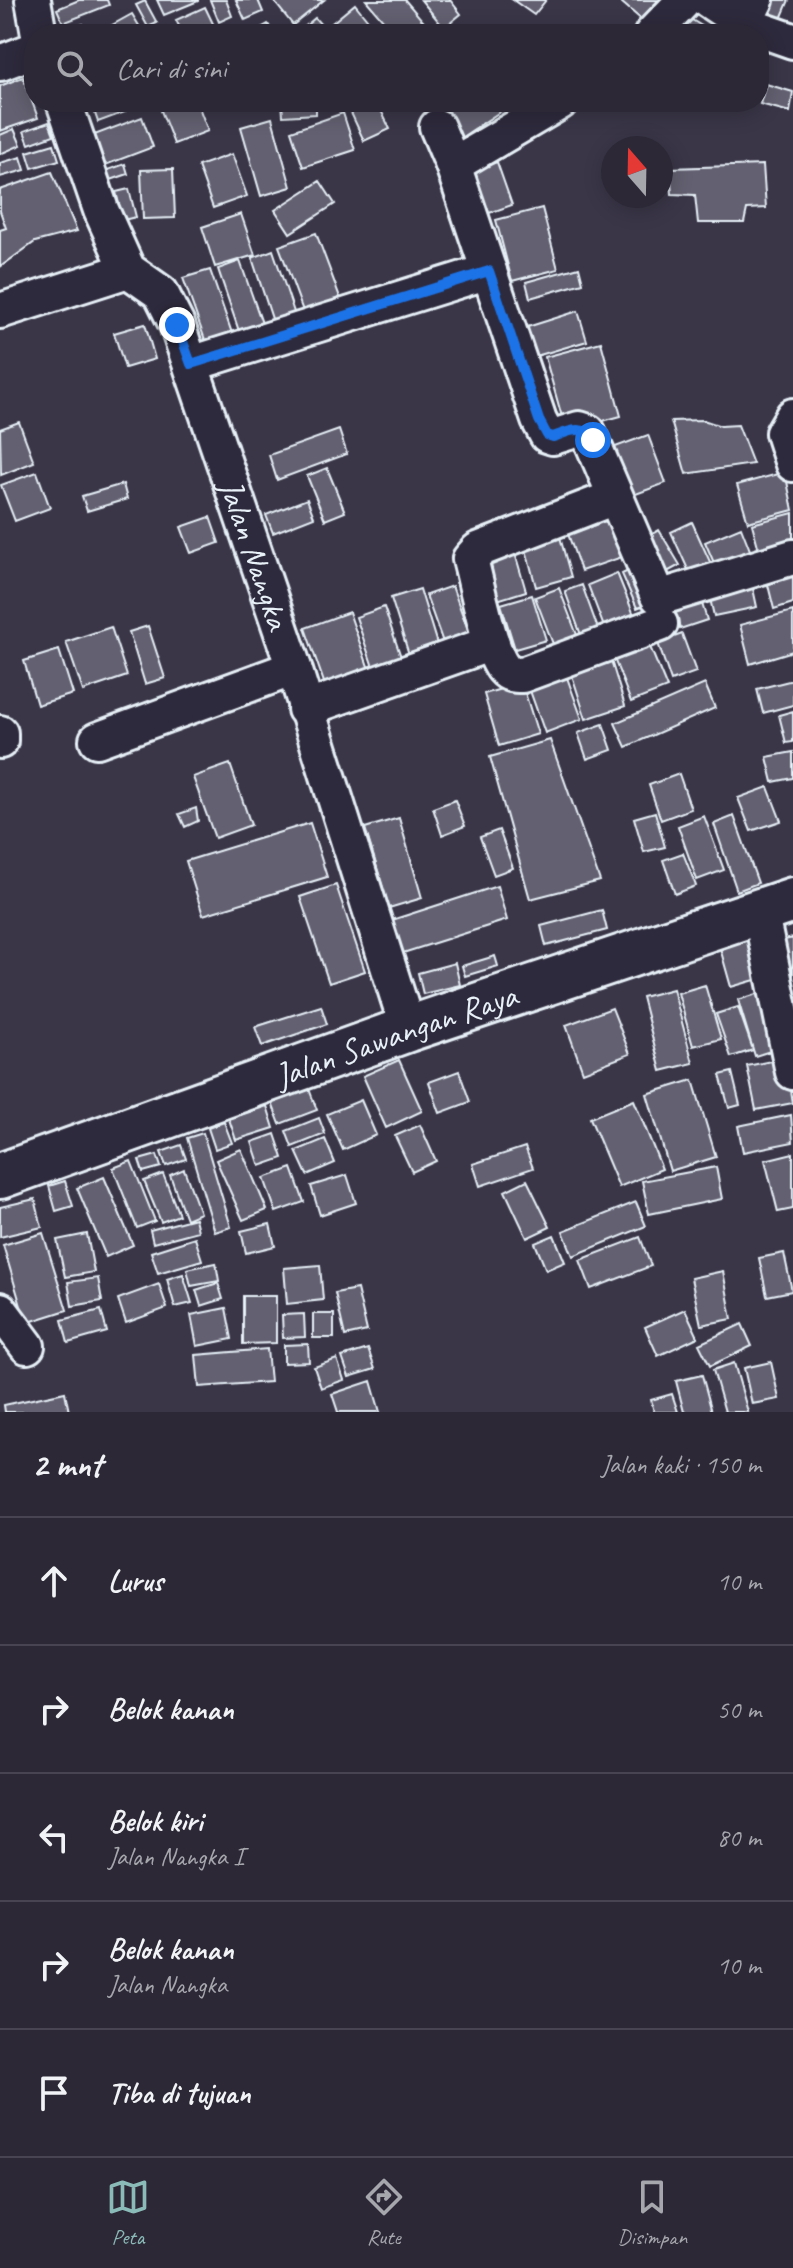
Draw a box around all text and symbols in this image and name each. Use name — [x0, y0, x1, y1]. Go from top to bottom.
search box — [24, 24, 769, 112]
icon: search — [52, 46, 96, 90]
text: Cari di sini — [116, 49, 227, 87]
north arrow — [601, 136, 673, 208]
route end — [159, 307, 195, 343]
route start — [575, 422, 611, 458]
street label: Jalan Nangka — [209, 472, 301, 637]
street label: Jalan Sawangan Raya — [267, 973, 524, 1098]
text: 2 mnt — [32, 1443, 102, 1486]
text: Jalan kaki · 150 m — [601, 1448, 761, 1481]
icon: ahead — [32, 1559, 76, 1603]
text: Lurus — [108, 1562, 163, 1600]
text: 10 m — [717, 1565, 761, 1598]
icon: right — [32, 1687, 76, 1731]
text: Belok kanan — [108, 1690, 233, 1728]
text: 50 m — [717, 1693, 761, 1726]
text: Belok kiri — [108, 1802, 203, 1840]
icon: left — [32, 1815, 76, 1859]
text: 80 m — [717, 1821, 761, 1854]
text: Jalan Nangka I — [108, 1840, 244, 1873]
text: Belok kanan — [108, 1930, 233, 1968]
icon: right — [32, 1943, 76, 1987]
text: 10 m — [717, 1949, 761, 1982]
text: Jalan Nangka — [108, 1968, 227, 2001]
icon: arrive — [32, 2071, 76, 2115]
text: Tiba di tujuan — [108, 2074, 251, 2112]
tab: Peta — [106, 2175, 150, 2251]
tab: Rute — [362, 2175, 406, 2251]
tab: Disimpan — [618, 2175, 687, 2251]

